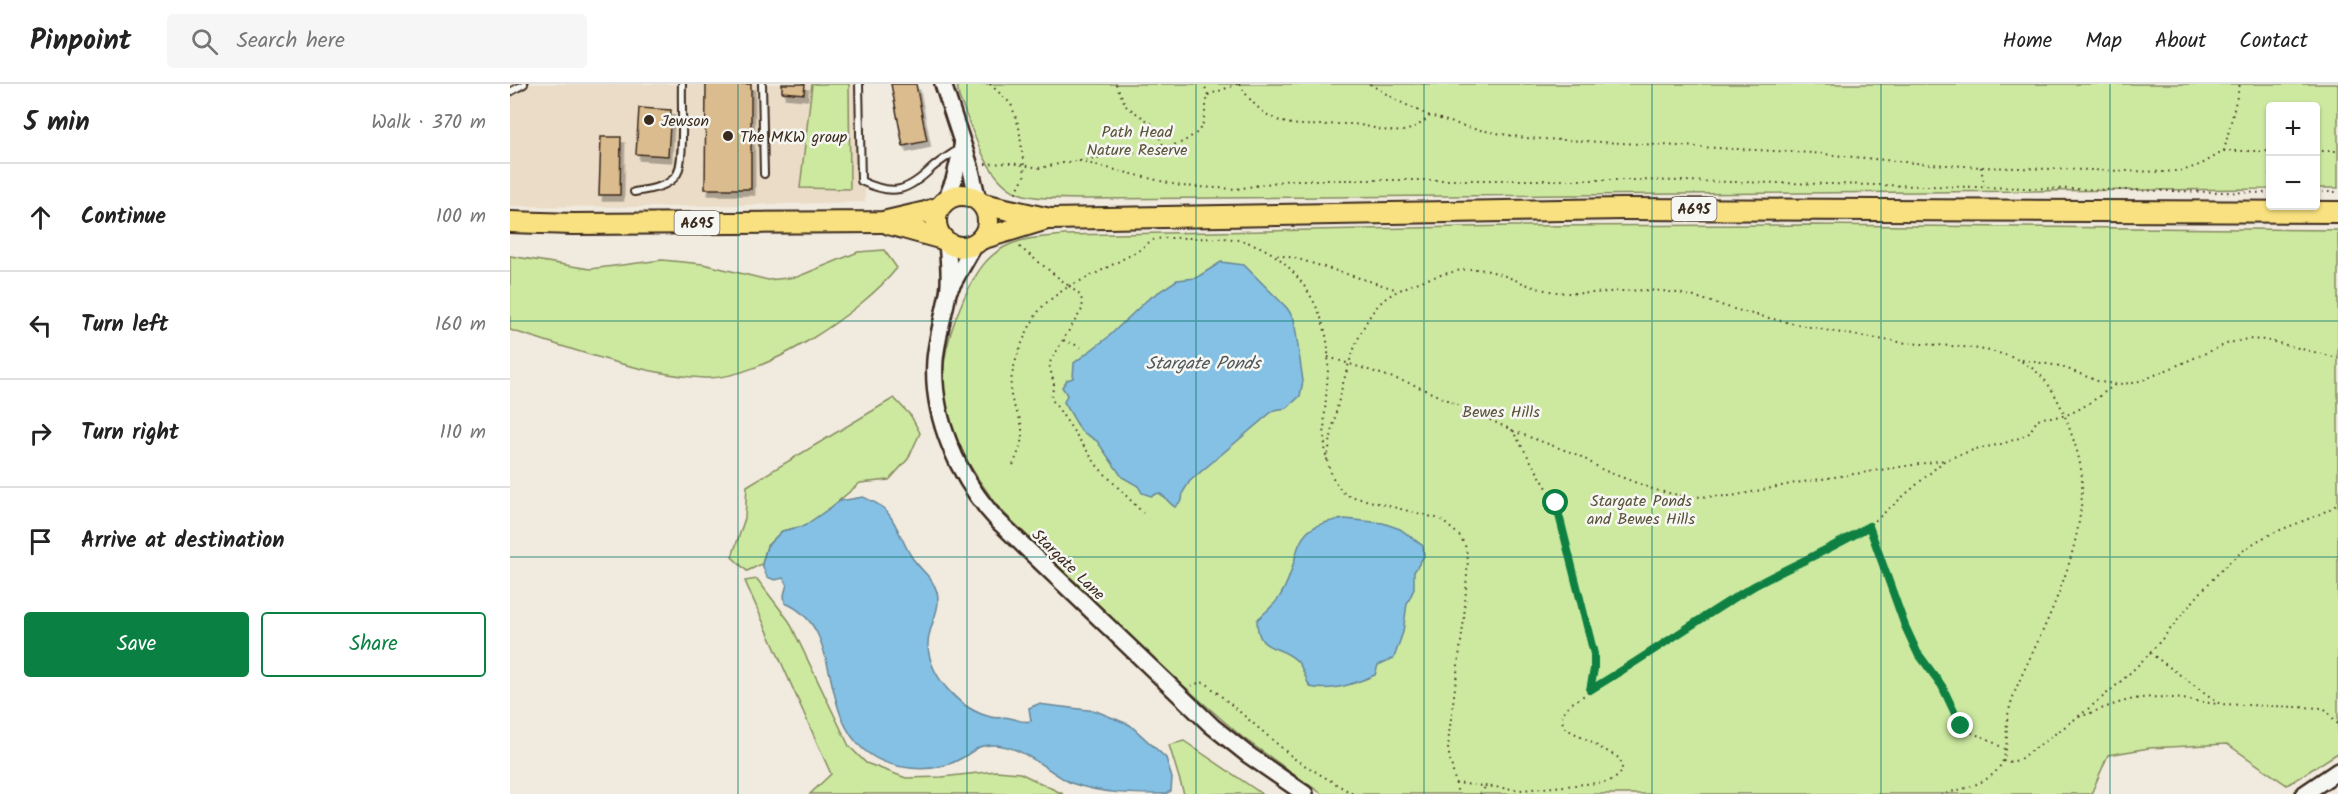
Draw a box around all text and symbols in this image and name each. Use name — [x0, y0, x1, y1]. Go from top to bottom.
search box — [167, 14, 587, 68]
text: Pinpoint — [30, 19, 131, 64]
text: Search here — [236, 24, 345, 59]
icon: search — [188, 25, 221, 58]
text: Home — [2003, 25, 2052, 58]
text: Map — [2085, 25, 2122, 58]
text: About — [2155, 25, 2206, 58]
text: Contact — [2239, 25, 2308, 58]
text: 5 min — [24, 102, 90, 144]
map controls — [2266, 102, 2320, 210]
button: + — [2266, 102, 2320, 156]
text: Walk · 370 m — [371, 107, 486, 139]
place label: Jewson — [661, 109, 709, 134]
marker: Jewson — [642, 113, 656, 127]
park label: Path Head Nature Reserve — [1087, 120, 1187, 163]
place label: The MKW group — [740, 125, 848, 150]
marker: The MKW group — [721, 129, 735, 143]
button: − — [2266, 156, 2320, 210]
road number: A695 — [1672, 197, 1716, 221]
text: Continue — [81, 200, 166, 235]
icon: ahead — [24, 201, 57, 234]
text: 100 m — [436, 201, 486, 233]
road number: A695 — [674, 211, 720, 235]
text: Turn left — [81, 308, 168, 343]
icon: left — [24, 309, 57, 342]
text: 160 m — [435, 309, 486, 341]
water label: Stargate Ponds — [1146, 350, 1263, 379]
park label: Bewes Hills — [1462, 400, 1540, 425]
text: Turn right — [81, 416, 179, 451]
icon: right — [24, 417, 57, 450]
text: 110 m — [440, 417, 486, 449]
route start — [1542, 489, 1568, 515]
park label: Stargate Ponds and Bewes Hills — [1587, 489, 1695, 532]
street label: Stargate Lane — [1025, 523, 1111, 607]
text: Arrive at destination — [81, 524, 284, 559]
icon: arrive — [24, 525, 57, 558]
button: Save — [24, 612, 249, 677]
button: Share — [261, 612, 486, 677]
route end — [1947, 712, 1973, 738]

